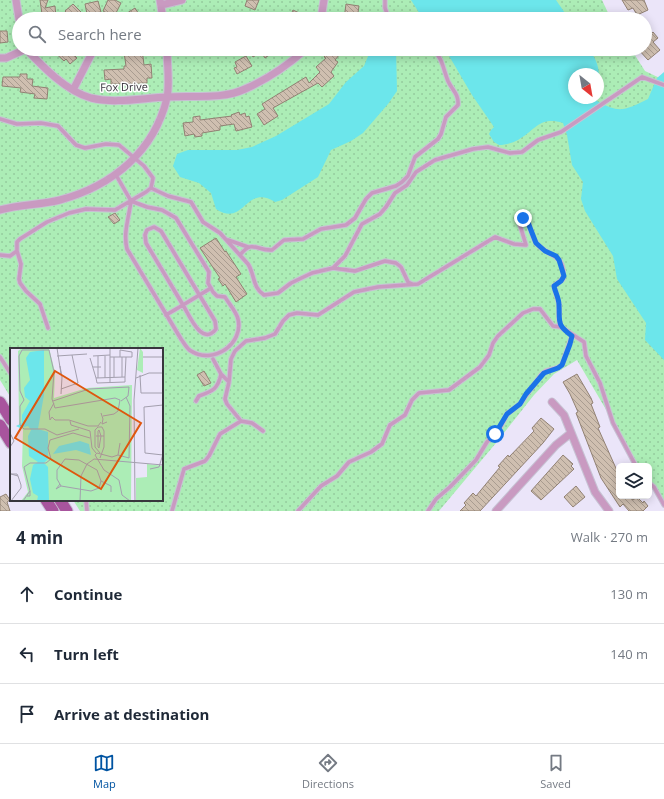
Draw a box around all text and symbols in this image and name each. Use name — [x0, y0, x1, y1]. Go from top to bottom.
search box — [12, 12, 652, 56]
icon: search — [26, 23, 48, 45]
text: Search here — [58, 24, 142, 44]
north arrow — [568, 68, 604, 104]
street label: Fox Drive — [100, 79, 148, 94]
route end — [514, 209, 532, 227]
inset map — [10, 348, 163, 501]
route start — [486, 425, 504, 443]
map controls — [616, 463, 652, 499]
button: layers — [616, 463, 652, 499]
text: 4 min — [16, 526, 63, 549]
text: Walk · 270 m — [571, 528, 648, 546]
icon: ahead — [16, 583, 38, 605]
text: Continue — [54, 584, 122, 604]
text: 130 m — [610, 585, 648, 603]
icon: left — [16, 643, 38, 665]
text: Turn left — [54, 644, 119, 664]
text: 140 m — [610, 645, 648, 663]
icon: arrive — [16, 703, 38, 725]
text: Arrive at destination — [54, 704, 209, 724]
tab: Map — [93, 752, 116, 791]
tab: Directions — [302, 752, 354, 791]
tab: Saved — [540, 752, 571, 791]

